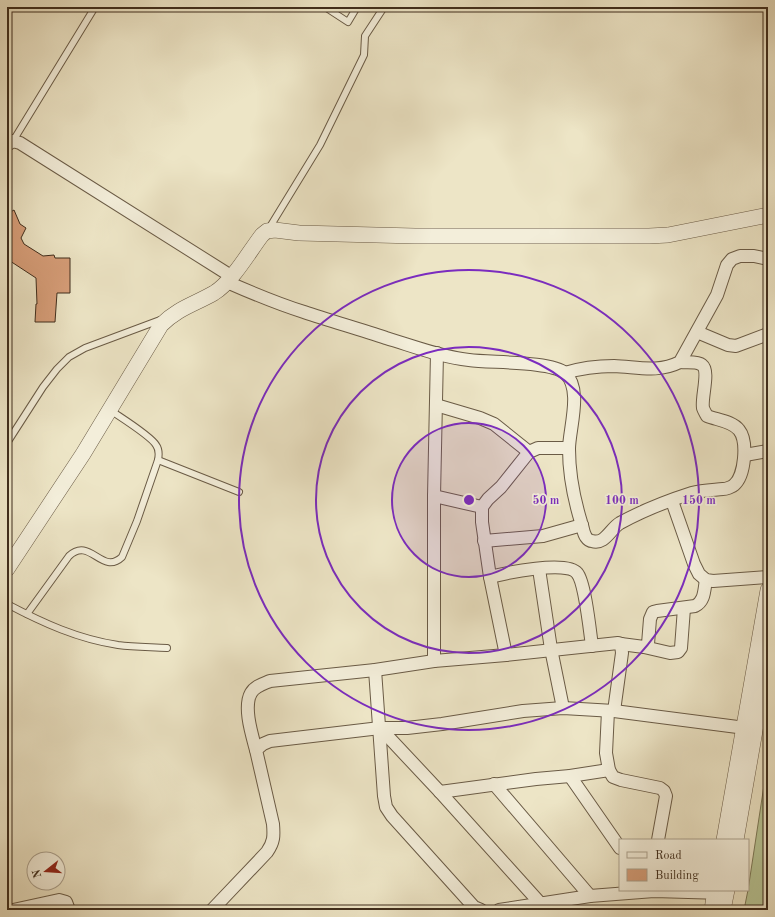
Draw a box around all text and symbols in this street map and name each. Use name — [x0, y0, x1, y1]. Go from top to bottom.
centre of rings — [462, 493, 476, 507]
text: 50 m — [533, 494, 560, 507]
text: 150 m — [682, 494, 716, 507]
text: 100 m — [605, 495, 639, 507]
legend — [619, 839, 749, 891]
text: Road — [655, 850, 682, 862]
north arrow — [26, 851, 66, 891]
text: N — [31, 867, 44, 879]
text: Building — [655, 870, 699, 882]

